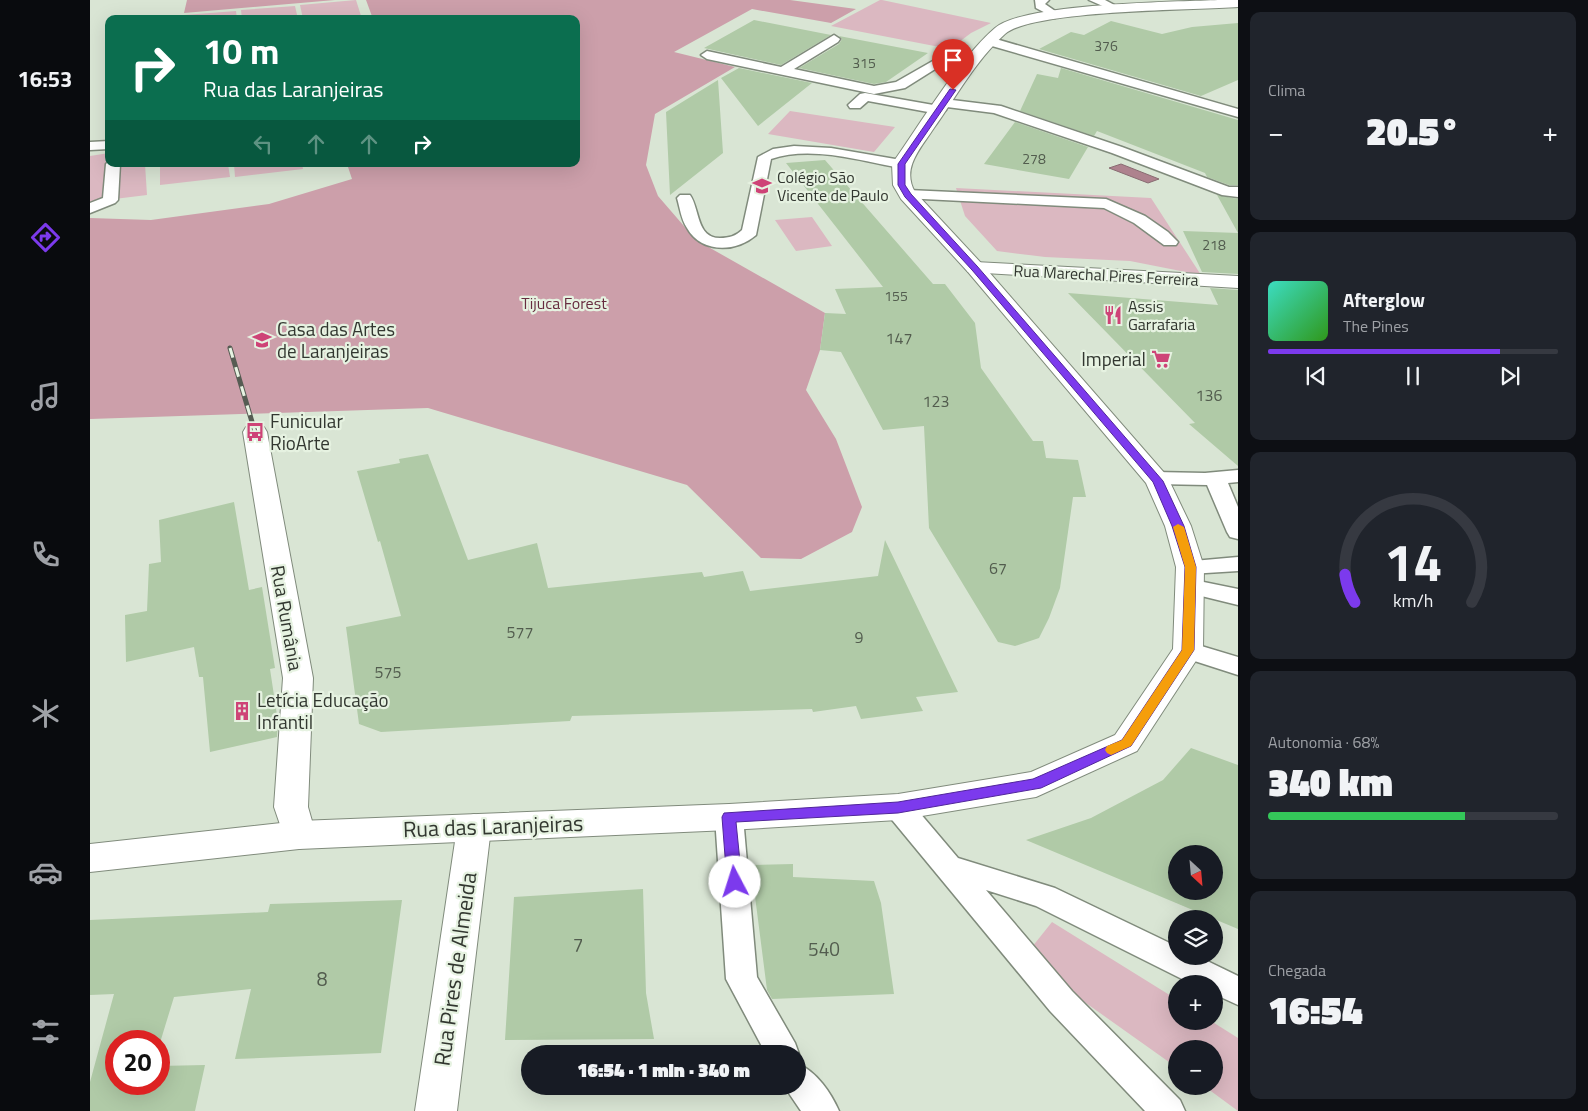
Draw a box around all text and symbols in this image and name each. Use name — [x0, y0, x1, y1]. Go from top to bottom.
text: 10 m — [203, 24, 279, 78]
icon: right — [120, 35, 185, 100]
house number: 376 — [1094, 35, 1118, 56]
pin — [932, 39, 974, 90]
icon: arrive — [939, 46, 967, 74]
house number: 315 — [852, 52, 876, 73]
text: 16:53 — [18, 62, 72, 96]
text: Rua das Laranjeiras — [203, 72, 383, 106]
text: Clima — [1268, 78, 1305, 102]
text: 20.5° — [1366, 102, 1460, 160]
text: − — [1268, 110, 1284, 153]
text: + — [1542, 110, 1558, 153]
icon: left — [249, 130, 277, 158]
icon: ahead — [302, 130, 330, 158]
icon: ahead — [355, 130, 383, 158]
icon: right — [408, 130, 436, 158]
house number: 278 — [1022, 148, 1046, 169]
place label: Colégio São Vicente de Paulo — [777, 165, 889, 207]
school or university icon: Colégio São Vicente de Paulo — [751, 175, 773, 197]
icon: directions — [28, 220, 63, 255]
house number: 218 — [1202, 234, 1226, 255]
street label: Rua Marechal Pires Ferreira — [1013, 258, 1199, 292]
house number: 155 — [884, 285, 908, 306]
text: Afterglow — [1343, 285, 1425, 314]
park label: Tijuca Forest — [521, 291, 607, 315]
place label: Assis Garrafaria — [1128, 294, 1195, 336]
restaurant icon: Assis Garrafaria — [1102, 304, 1124, 326]
place label: Casa das Artes de Laranjeiras — [277, 314, 395, 365]
text: The Pines — [1343, 314, 1409, 338]
house number: 147 — [886, 326, 912, 350]
school or university icon: Casa das Artes de Laranjeiras — [251, 329, 273, 351]
place label: Imperial — [1081, 344, 1146, 373]
supermarket icon: Imperial — [1150, 348, 1172, 370]
icon: previous — [1302, 362, 1330, 390]
icon: pause — [1399, 362, 1427, 390]
icon: next — [1496, 362, 1524, 390]
icon: music — [28, 379, 63, 414]
house number: 136 — [1196, 383, 1222, 407]
house number: 123 — [923, 389, 949, 413]
place label: Funicular RioArte — [270, 406, 343, 457]
bus stop icon: Funicular RioArte — [244, 421, 266, 443]
text: 14 — [1384, 522, 1442, 601]
icon: phone — [28, 537, 63, 572]
house number: 67 — [989, 556, 1007, 580]
street label: Rua Rumânia — [264, 563, 311, 673]
text: km/h — [1393, 587, 1433, 614]
house number: 577 — [507, 620, 533, 644]
house number: 9 — [855, 625, 864, 649]
house number: 575 — [375, 660, 401, 684]
place label: Letícia Educação Infantil — [257, 685, 389, 736]
icon: climate — [28, 696, 63, 731]
building icon: Letícia Educação Infantil — [231, 700, 253, 722]
text: Autonomia · 68% — [1268, 730, 1379, 754]
text: 340 km — [1268, 753, 1393, 811]
street label: Rua das Laranjeiras — [402, 806, 584, 846]
north arrow — [1168, 845, 1222, 900]
map controls — [1168, 845, 1223, 1095]
icon: car — [28, 855, 63, 890]
position arrow — [708, 855, 760, 907]
street label: Rua Pires de Almeida — [425, 870, 485, 1068]
button: layers — [1168, 910, 1223, 965]
house number: 7 — [573, 930, 583, 959]
house number: 540 — [808, 934, 840, 963]
text: Chegada — [1268, 958, 1326, 982]
house number: 8 — [317, 964, 328, 993]
button: + — [1168, 975, 1223, 1030]
text: 16:54 — [1268, 981, 1363, 1039]
icon: filters — [28, 1014, 63, 1049]
speed limit sign: 20 — [105, 1030, 170, 1095]
button: − — [1168, 1040, 1223, 1095]
text: 16:54 · 1 min · 340 m — [577, 1055, 750, 1084]

